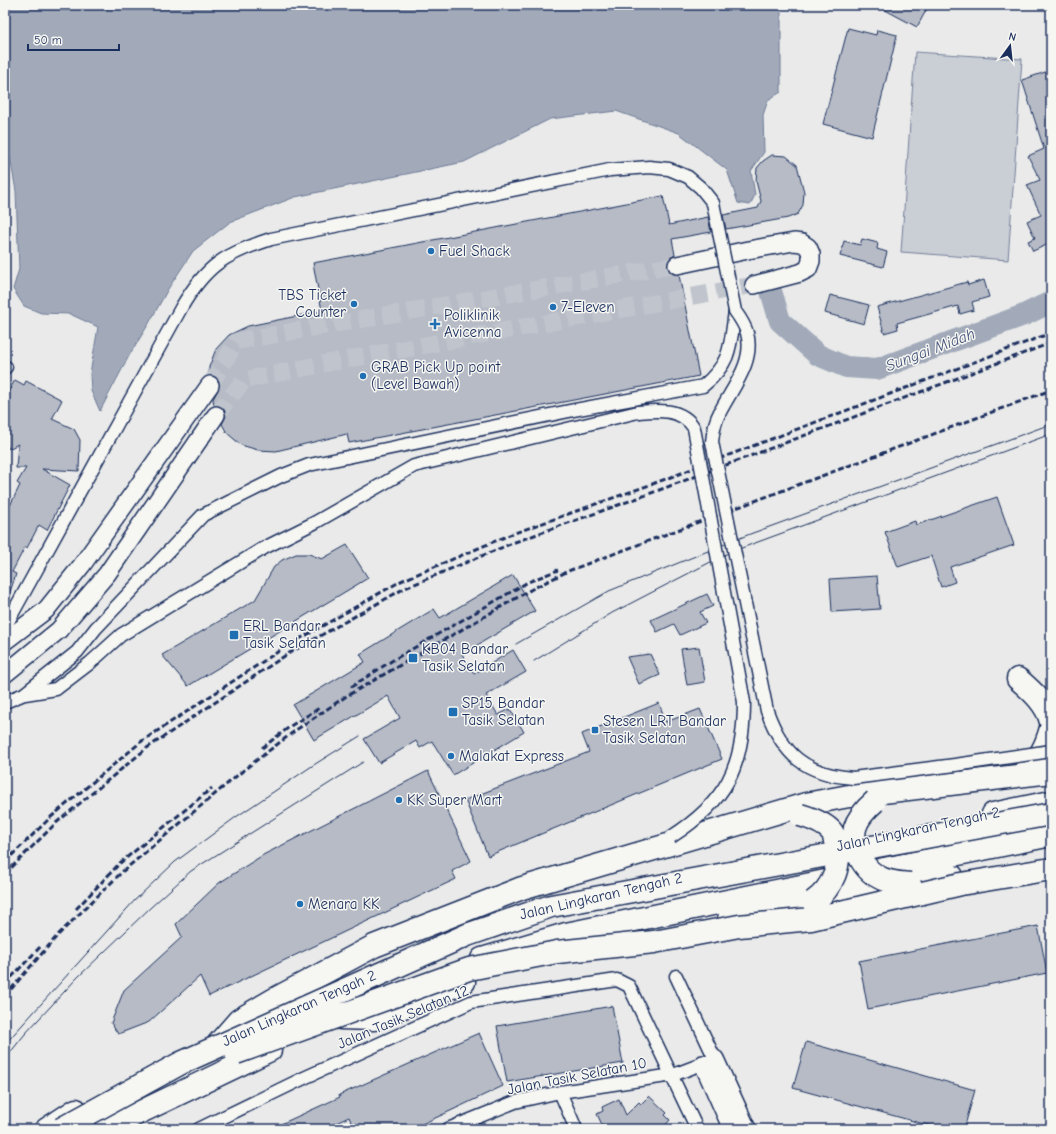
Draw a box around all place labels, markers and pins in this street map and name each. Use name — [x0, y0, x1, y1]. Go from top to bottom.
place label: Fuel Shack — [439, 242, 510, 260]
marker: Fuel Shack — [426, 246, 436, 256]
place label: TBS Ticket Counter — [278, 286, 347, 321]
place label: 7-Eleven — [561, 298, 615, 316]
marker: TBS Ticket Counter — [349, 299, 359, 309]
marker: 7-Eleven — [548, 302, 558, 312]
place label: Poliklinik Avicenna — [444, 306, 501, 341]
marker: Poliklinik Avicenna — [429, 318, 441, 330]
place label: GRAB Pick Up point (Level Bawah) — [371, 358, 501, 393]
marker: GRAB Pick Up point (Level Bawah) — [358, 371, 368, 381]
place label: ERL Bandar Tasik Selatan — [243, 617, 326, 652]
marker: ERL Bandar Tasik Selatan — [228, 629, 240, 641]
place label: KB04 Bandar Tasik Selatan — [422, 640, 508, 675]
marker: KB04 Bandar Tasik Selatan — [407, 652, 419, 664]
place label: SP15 Bandar Tasik Selatan — [462, 694, 545, 729]
marker: SP15 Bandar Tasik Selatan — [447, 706, 459, 718]
place label: Stesen LRT Bandar Tasik Selatan — [603, 712, 726, 747]
marker: Stesen LRT Bandar Tasik Selatan — [590, 725, 600, 735]
place label: Malakat Express — [459, 747, 564, 765]
marker: Malakat Express — [446, 751, 456, 761]
place label: KK Super Mart — [407, 791, 502, 809]
marker: KK Super Mart — [394, 795, 404, 805]
place label: Menara KK — [308, 895, 380, 913]
marker: Menara KK — [295, 899, 305, 909]

